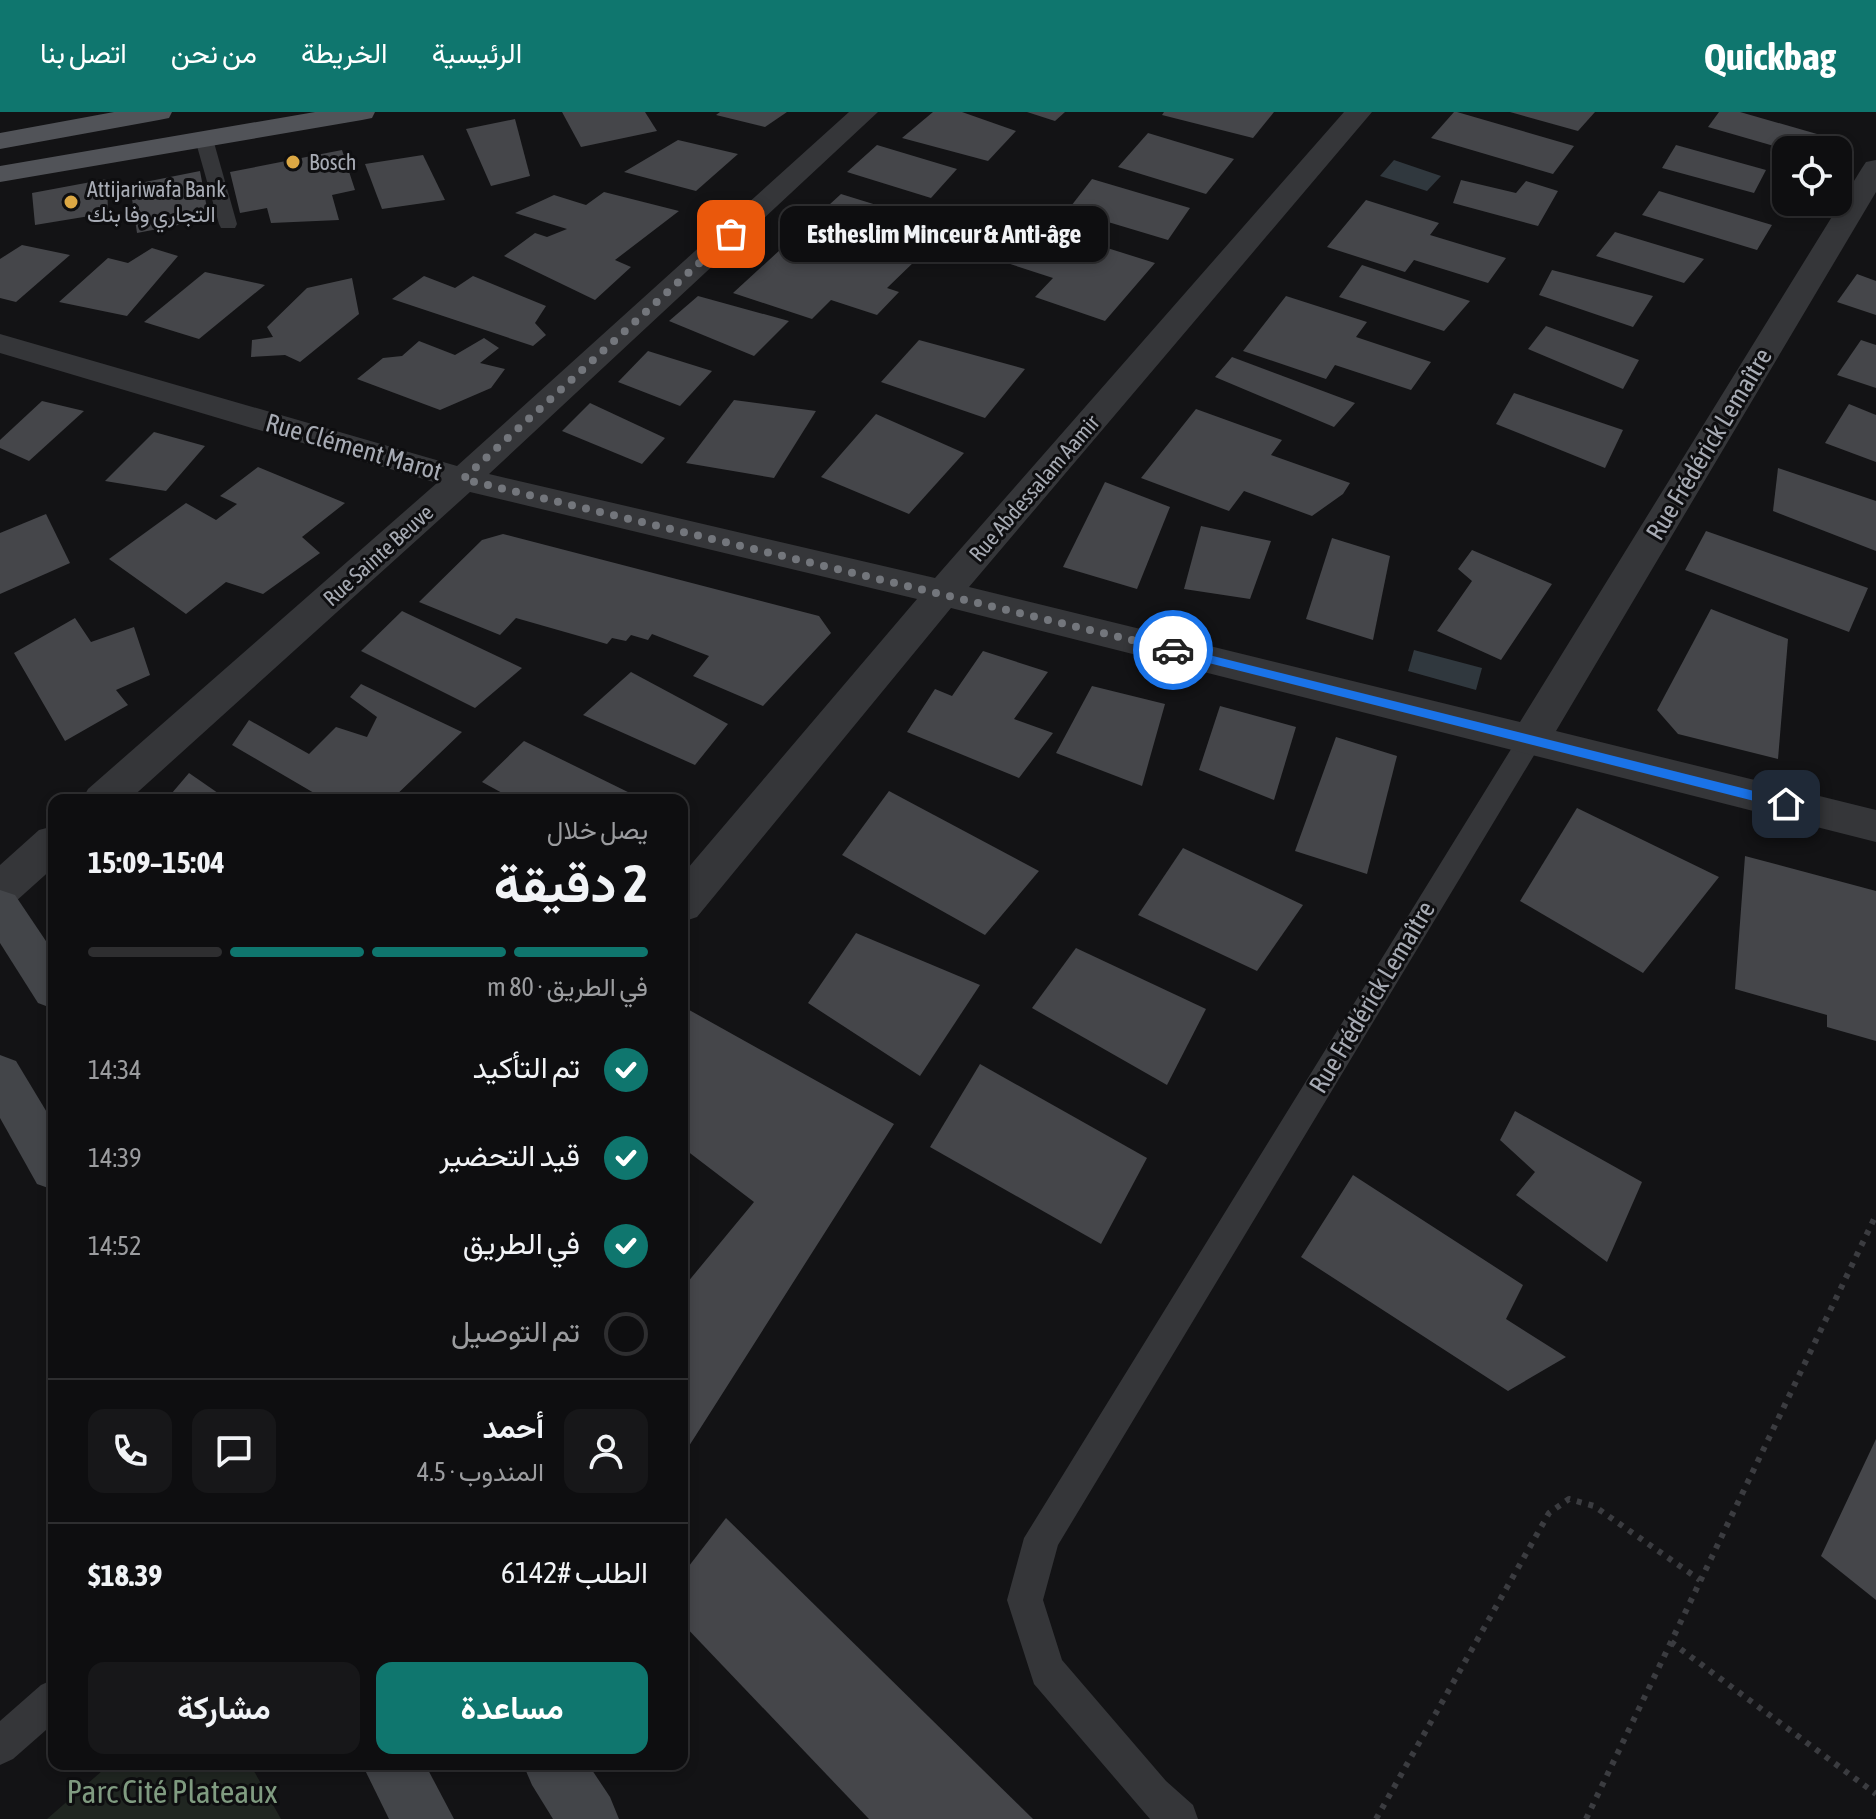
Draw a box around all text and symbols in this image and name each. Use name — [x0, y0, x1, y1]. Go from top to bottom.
text: Quickbag — [1704, 35, 1836, 78]
text: اتصل بنا — [40, 37, 127, 69]
text: من نحن — [171, 37, 257, 69]
text: الخريطة — [301, 37, 388, 69]
text: الرئيسية — [432, 37, 522, 69]
map controls — [1772, 136, 1852, 216]
button: locate — [1772, 136, 1852, 216]
place label: Bosch — [309, 149, 356, 175]
marker: Bosch — [284, 153, 302, 171]
place label: Attijariwafa Bank التجاري وفا بنك — [87, 176, 226, 233]
marker: Attijariwafa Bank التجاري وفا بنك — [62, 193, 80, 211]
pin — [697, 200, 765, 268]
callout: Estheslim Minceur & Anti-âge — [779, 206, 1107, 262]
icon: bag — [709, 212, 753, 256]
text: Estheslim Minceur & Anti-âge — [807, 219, 1081, 249]
street label: Rue Frédérick Lemaître — [1640, 343, 1778, 545]
street label: Rue Clément Marot — [262, 407, 446, 487]
street label: Rue Abdessalam Aamir — [963, 409, 1105, 566]
street label: Rue Sainte Beuve — [318, 499, 438, 611]
courier — [1133, 610, 1213, 690]
icon: car — [1151, 628, 1195, 672]
pin — [1752, 770, 1820, 838]
icon: home — [1764, 782, 1808, 826]
text: يصل خلال — [547, 815, 648, 845]
text: 15:04–15:09 — [88, 845, 225, 879]
text: 2 دقيقة — [494, 853, 648, 913]
street label: Rue Frédérick Lemaître — [1303, 896, 1441, 1098]
text: في الطريق · 80 m — [487, 972, 648, 1002]
icon: check — [604, 1048, 648, 1092]
text: تم التأكيد — [473, 1050, 580, 1084]
text: 14:34 — [88, 1055, 142, 1085]
icon: check — [604, 1136, 648, 1180]
text: قيد التحضير — [439, 1138, 580, 1172]
text: 14:39 — [88, 1143, 142, 1173]
icon: check — [604, 1224, 648, 1268]
text: في الطريق — [463, 1226, 580, 1260]
text: 14:52 — [88, 1231, 142, 1261]
text: تم التوصيل — [451, 1314, 580, 1348]
button: phone — [88, 1409, 172, 1493]
button: chat — [192, 1409, 276, 1493]
button: person — [564, 1409, 648, 1493]
text: أحمد — [482, 1410, 544, 1444]
text: المندوب · 4.5 — [417, 1457, 544, 1487]
text: الطلب #6142 — [501, 1555, 648, 1589]
text: $18.39 — [88, 1558, 162, 1592]
button: مشاركة — [88, 1662, 360, 1754]
button: مساعدة — [376, 1662, 648, 1754]
park label: Parc Cité Plateaux — [67, 1773, 278, 1810]

